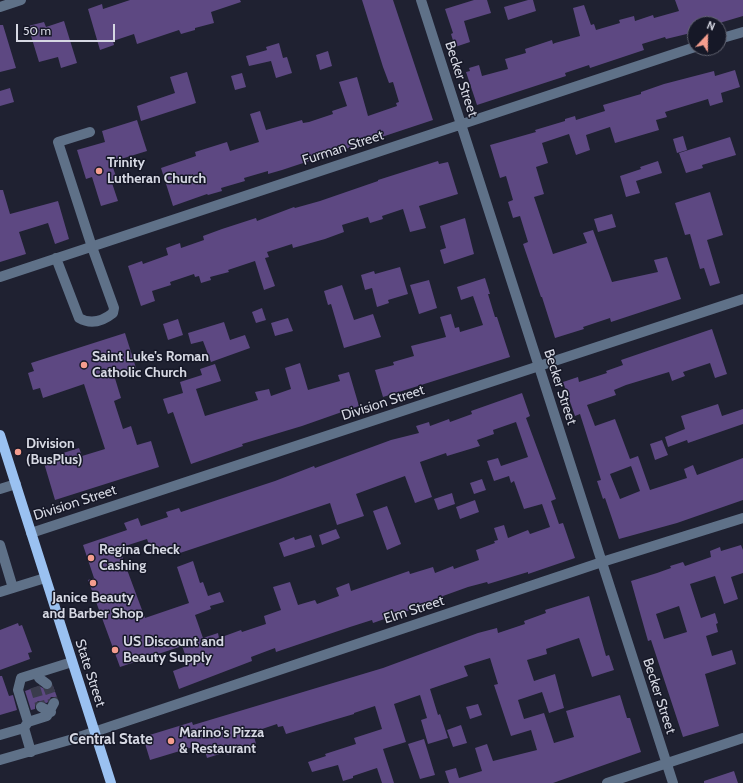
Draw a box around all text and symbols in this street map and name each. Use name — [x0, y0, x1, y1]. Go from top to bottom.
scale bar — [18, 16, 117, 42]
north arrow — [687, 16, 727, 56]
text: N — [705, 18, 717, 34]
text: 50 m — [23, 23, 51, 38]
street label: Becker Street — [441, 39, 481, 119]
street label: Furman Street — [300, 127, 386, 169]
place label: Trinity Lutheran Church — [107, 155, 206, 188]
marker: Trinity Lutheran Church — [94, 166, 104, 176]
street label: Becker Street — [540, 347, 580, 427]
place label: Saint Luke's Roman Catholic Church — [92, 349, 209, 382]
marker: Saint Luke's Roman Catholic Church — [79, 360, 89, 370]
street label: Division Street — [339, 382, 427, 424]
place label: Division (BusPlus) — [26, 436, 82, 468]
marker: Division (BusPlus) — [13, 447, 23, 457]
street label: Division Street — [31, 482, 119, 524]
place label: Regina Check Cashing — [99, 542, 180, 574]
marker: Regina Check Cashing — [86, 553, 96, 563]
marker: Janice Beauty and Barber Shop — [88, 578, 98, 588]
place label: Janice Beauty and Barber Shop — [43, 590, 143, 622]
street label: Elm Street — [382, 592, 446, 628]
place label: US Discount and Beauty Supply — [123, 634, 224, 666]
street label: State Street — [71, 637, 109, 709]
marker: US Discount and Beauty Supply — [110, 645, 120, 655]
street label: Becker Street — [639, 656, 679, 736]
place label: Marino's Pizza & Restaurant — [179, 725, 264, 758]
district label: Central State — [69, 731, 153, 749]
marker: Marino's Pizza & Restaurant — [166, 736, 176, 746]

